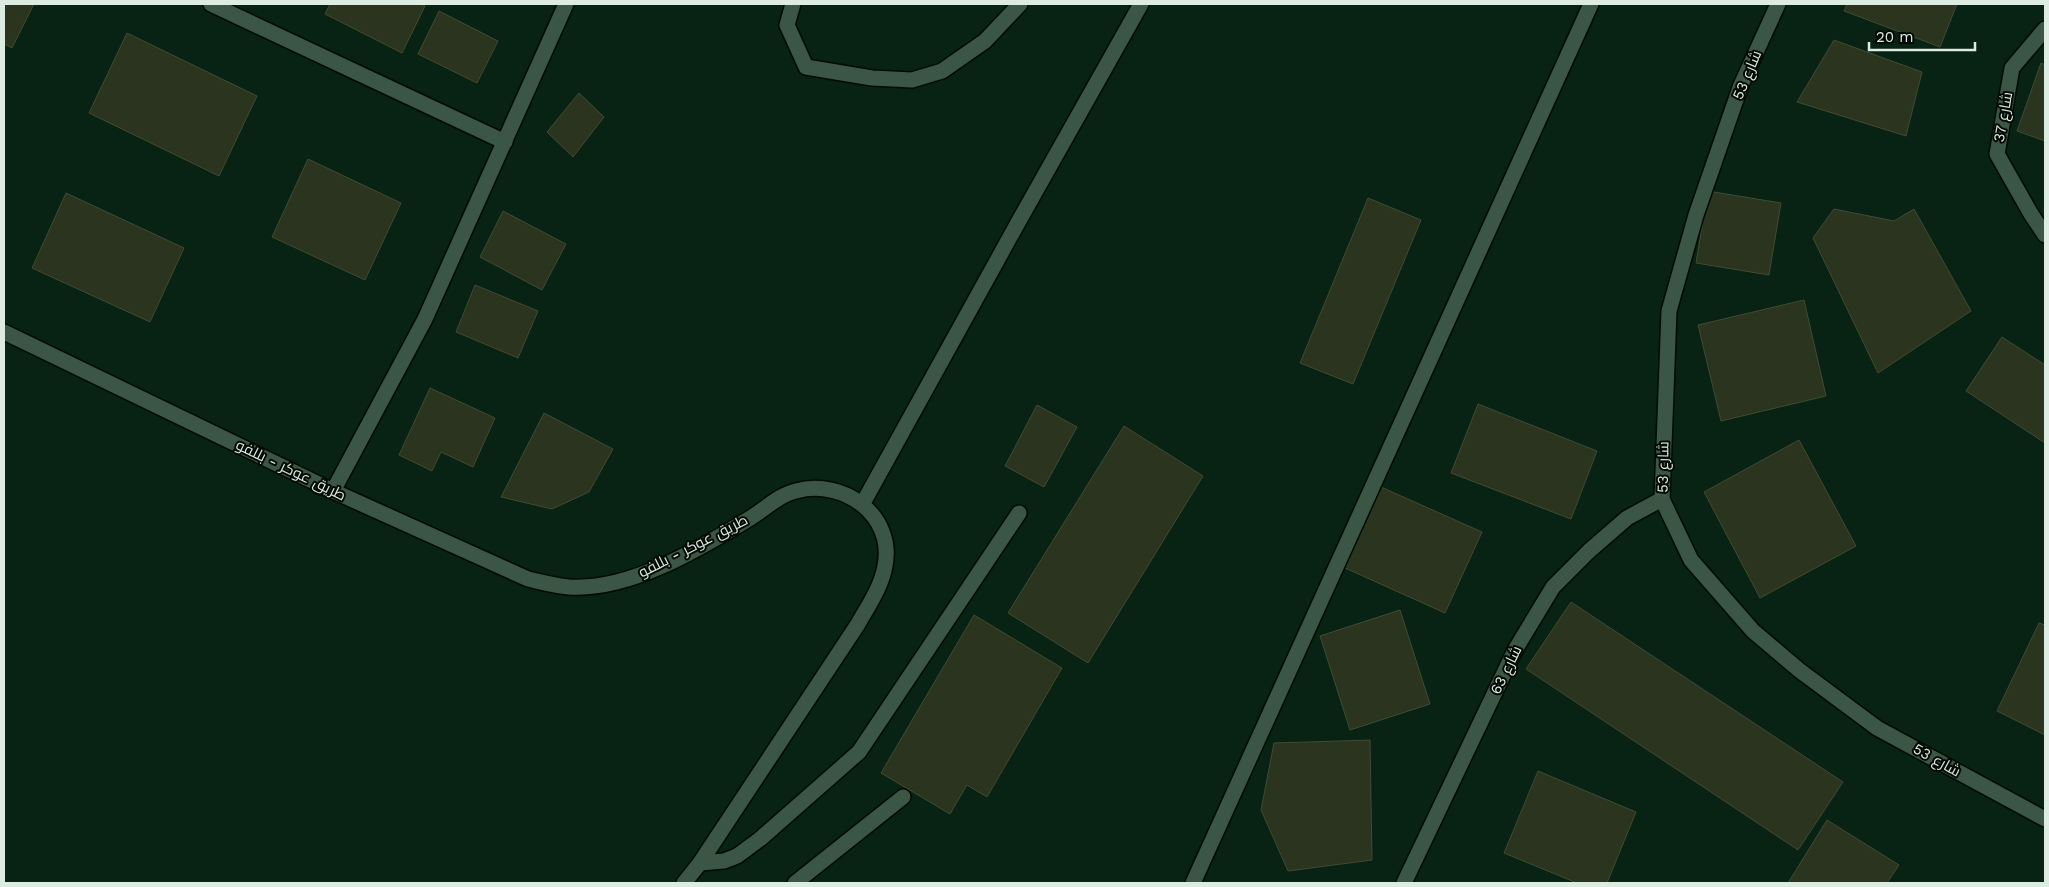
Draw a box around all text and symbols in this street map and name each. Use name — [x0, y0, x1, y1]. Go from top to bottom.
scale bar — [1869, 20, 1975, 52]
text: 20 m — [1876, 28, 1914, 46]
street label: شارع 53 — [1729, 48, 1767, 103]
street label: شارع 37 — [1990, 90, 2018, 144]
street label: طريق عوكر - بللفو — [233, 436, 349, 505]
street label: شارع 53 — [1654, 441, 1674, 493]
street label: طريق عوكر - بللفو — [635, 511, 751, 582]
street label: شارع 63 — [1487, 643, 1527, 698]
street label: شارع 53 — [1909, 740, 1964, 782]

